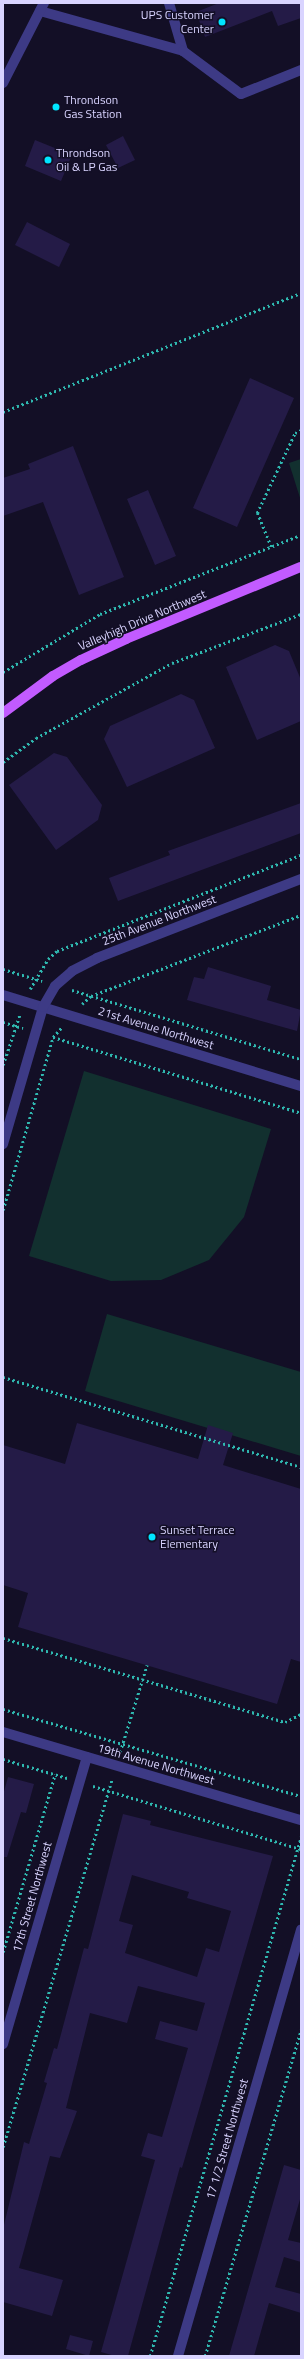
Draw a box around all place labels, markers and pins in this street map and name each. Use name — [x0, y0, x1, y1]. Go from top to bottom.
place label: UPS Customer Center — [141, 8, 214, 36]
marker: UPS Customer Center — [217, 17, 227, 27]
place label: Throndson Gas Station — [64, 93, 122, 121]
marker: Throndson Gas Station — [51, 102, 61, 112]
place label: Throndson Oil & LP Gas — [56, 146, 117, 174]
marker: Throndson Oil & LP Gas — [43, 155, 53, 165]
place label: Sunset Terrace Elementary — [160, 1523, 235, 1551]
marker: Sunset Terrace Elementary — [147, 1532, 157, 1542]

